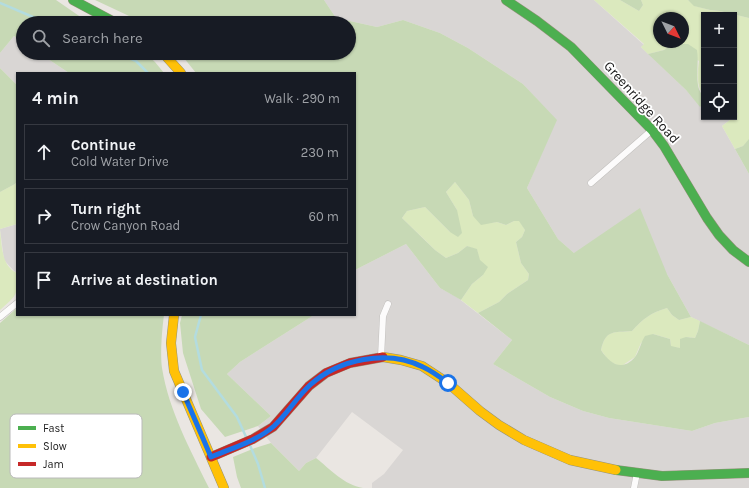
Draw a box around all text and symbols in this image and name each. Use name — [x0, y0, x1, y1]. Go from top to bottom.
north arrow — [653, 12, 689, 48]
map controls — [701, 12, 737, 120]
button: + — [701, 12, 737, 48]
search box — [16, 16, 356, 60]
icon: search — [30, 27, 52, 49]
text: Search here — [62, 29, 143, 47]
button: − — [701, 48, 737, 84]
street label: Greenridge Road — [600, 58, 683, 147]
button: locate — [701, 84, 737, 120]
text: 4 min — [32, 88, 79, 108]
text: Walk · 290 m — [264, 91, 340, 106]
text: Continue — [71, 136, 136, 154]
icon: ahead — [33, 141, 55, 163]
text: 230 m — [301, 145, 339, 160]
text: Cold Water Drive — [71, 154, 169, 169]
text: Turn right — [71, 200, 141, 218]
icon: right — [33, 205, 55, 227]
text: 60 m — [309, 209, 339, 224]
text: Crow Canyon Road — [71, 218, 180, 233]
icon: arrive — [33, 269, 55, 291]
text: Arrive at destination — [71, 271, 218, 289]
route start — [439, 374, 457, 392]
route end — [174, 383, 192, 401]
legend — [10, 414, 142, 478]
text: Fast — [43, 422, 64, 435]
text: Slow — [43, 440, 67, 453]
text: Jam — [43, 458, 64, 471]

